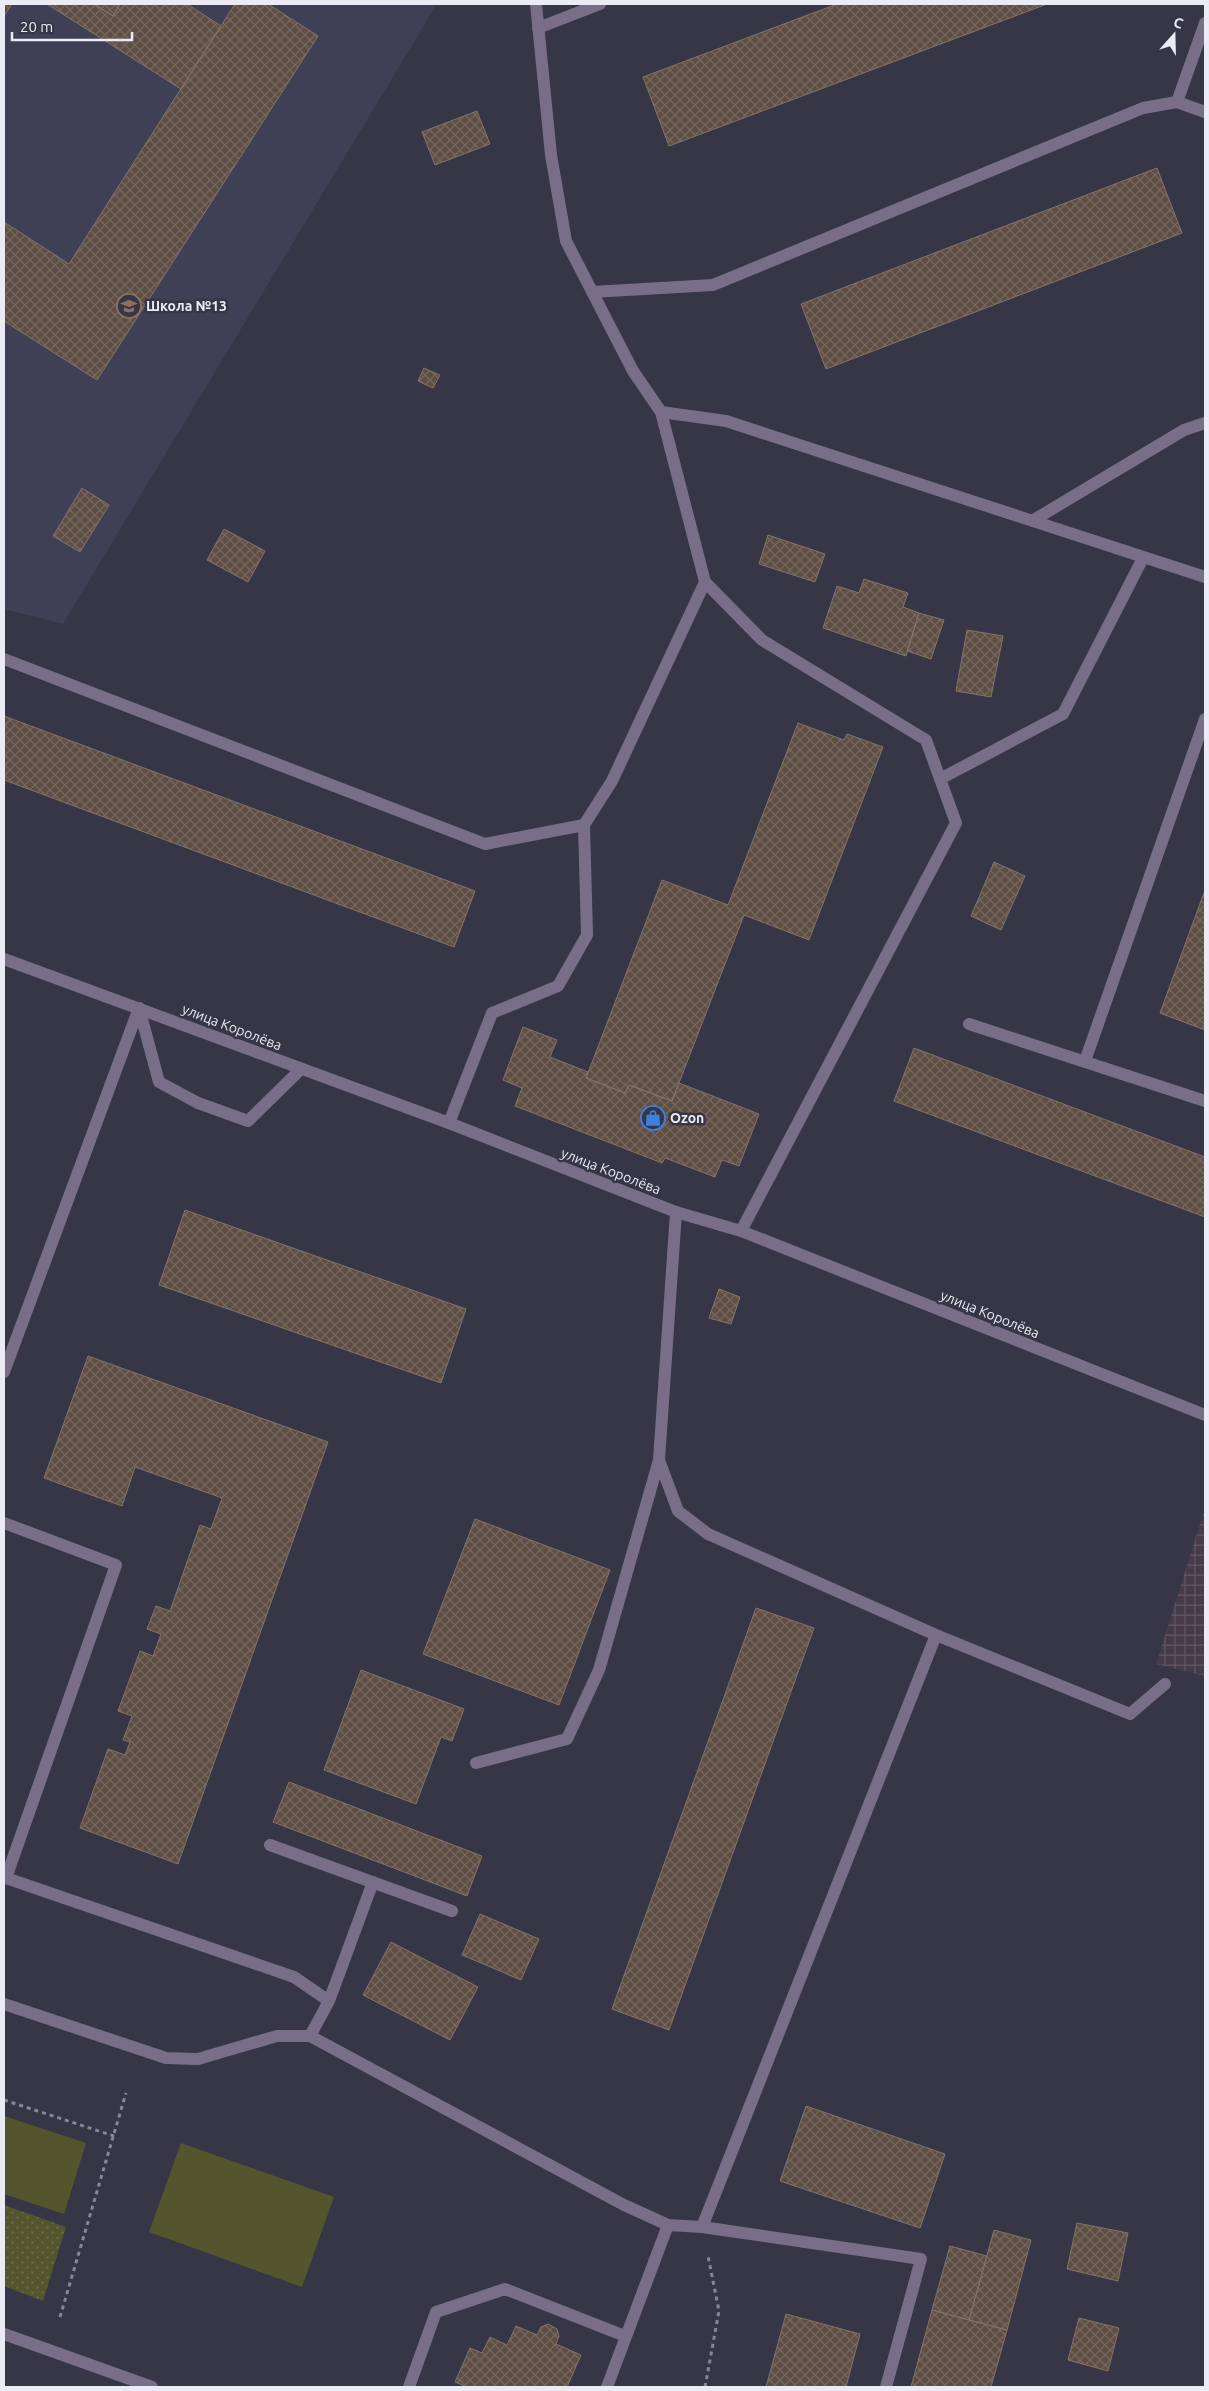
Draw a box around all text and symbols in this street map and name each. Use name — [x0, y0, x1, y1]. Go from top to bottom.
scale bar — [12, 10, 132, 42]
north arrow — [1149, 10, 1199, 60]
text: С — [1172, 14, 1185, 32]
text: 20 m — [20, 18, 53, 35]
school or university icon: Школа №13 — [116, 293, 142, 319]
place label: Школа №13 — [146, 298, 227, 314]
street label: улица Королёва — [180, 1001, 284, 1053]
shop icon: Ozon — [640, 1105, 666, 1131]
place label: Ozon — [670, 1110, 704, 1126]
street label: улица Королёва — [559, 1145, 663, 1197]
street label: улица Королёва — [938, 1287, 1042, 1341]

